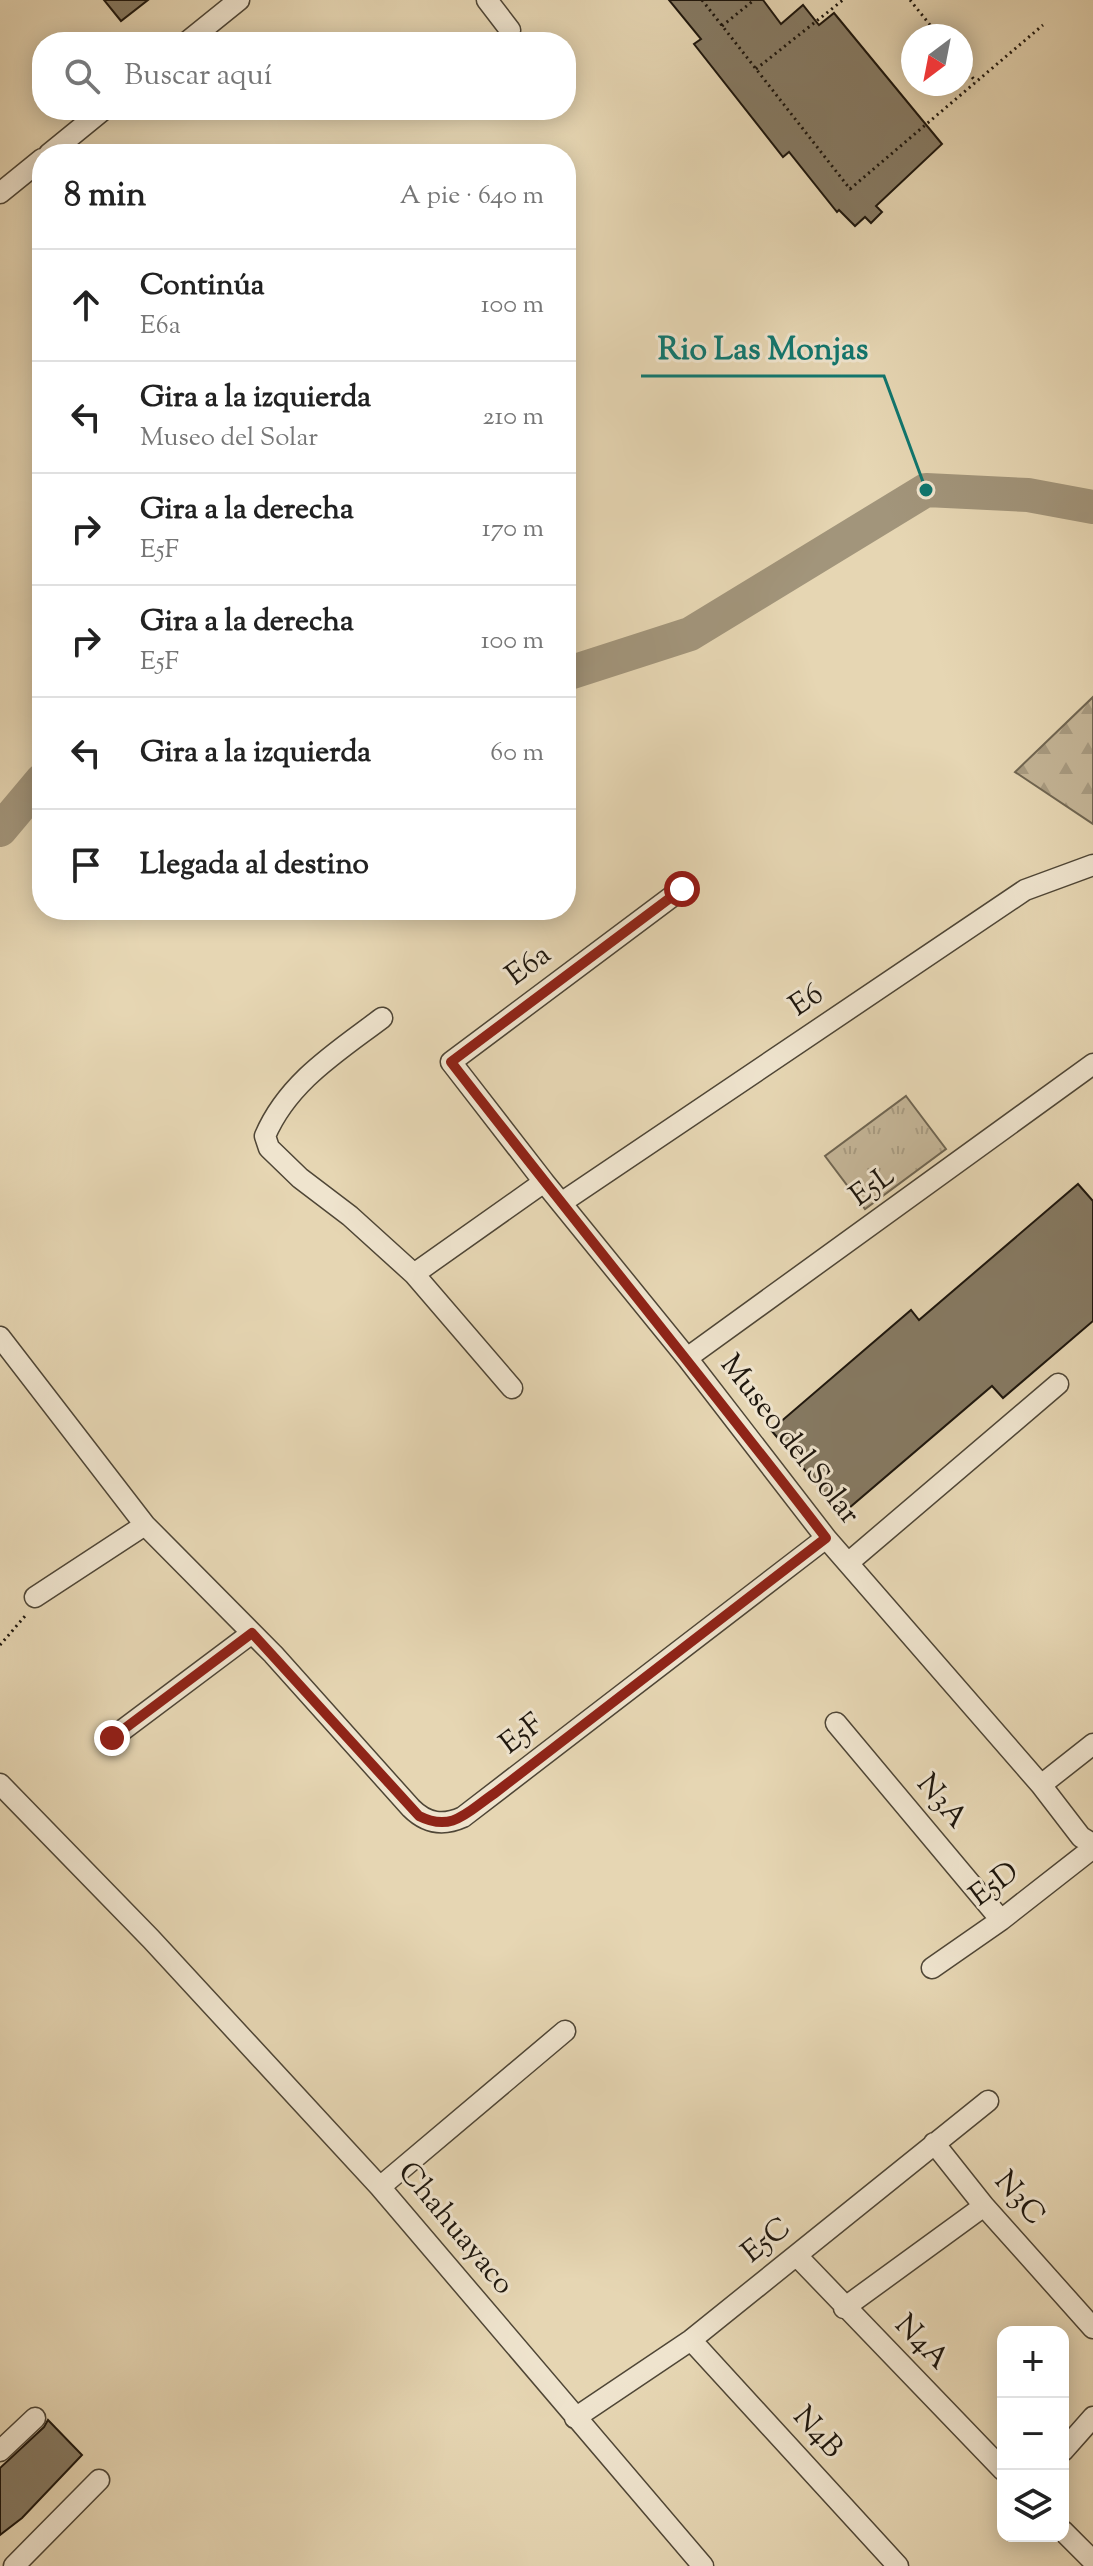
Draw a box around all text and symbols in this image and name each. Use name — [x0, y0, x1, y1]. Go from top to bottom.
north arrow — [901, 24, 973, 96]
search box — [32, 32, 576, 120]
icon: search — [60, 54, 104, 98]
text: Buscar aquí — [124, 55, 272, 98]
text: 8 min — [64, 172, 146, 221]
text: A pie · 640 m — [400, 178, 544, 215]
text: Continúa — [140, 265, 265, 308]
icon: ahead — [64, 283, 108, 327]
text: 100 m — [481, 287, 544, 324]
text: E6a — [140, 308, 181, 345]
callout: Rio Las Monjas — [641, 320, 884, 376]
text: Rio Las Monjas — [658, 328, 868, 374]
text: Gira a la izquierda — [140, 377, 371, 420]
icon: left — [64, 395, 108, 439]
text: 210 m — [482, 399, 544, 436]
text: Museo del Solar — [140, 420, 318, 457]
text: Gira a la derecha — [140, 489, 354, 532]
icon: right — [64, 507, 108, 551]
text: 170 m — [482, 511, 544, 548]
text: E5F — [140, 532, 179, 569]
text: Gira a la derecha — [140, 601, 354, 644]
icon: right — [64, 619, 108, 663]
text: 100 m — [481, 623, 544, 660]
text: E5F — [140, 644, 179, 681]
icon: left — [64, 731, 108, 775]
text: Gira a la izquierda — [140, 732, 371, 775]
text: 60 m — [490, 735, 544, 772]
icon: arrive — [64, 843, 108, 887]
text: Llegada al destino — [140, 844, 369, 887]
route start — [664, 871, 700, 907]
street label: E6a — [497, 935, 561, 997]
street label: E6 — [781, 974, 833, 1028]
street label: E5L — [842, 1156, 904, 1218]
street label: Museo del Solar — [709, 1346, 869, 1534]
street label: E5F — [491, 1704, 553, 1766]
route end — [94, 1720, 130, 1756]
street label: N3A — [905, 1765, 977, 1839]
street label: E5D — [961, 1852, 1029, 1918]
street label: Chahuayaco — [386, 2153, 524, 2305]
street label: N3C — [983, 2162, 1055, 2236]
street label: E5C — [733, 2208, 801, 2274]
street label: N4A — [884, 2305, 958, 2381]
map controls — [997, 2326, 1069, 2542]
button: + — [997, 2326, 1069, 2398]
street label: N4B — [782, 2397, 852, 2469]
button: − — [997, 2398, 1069, 2470]
button: layers — [997, 2470, 1069, 2542]

